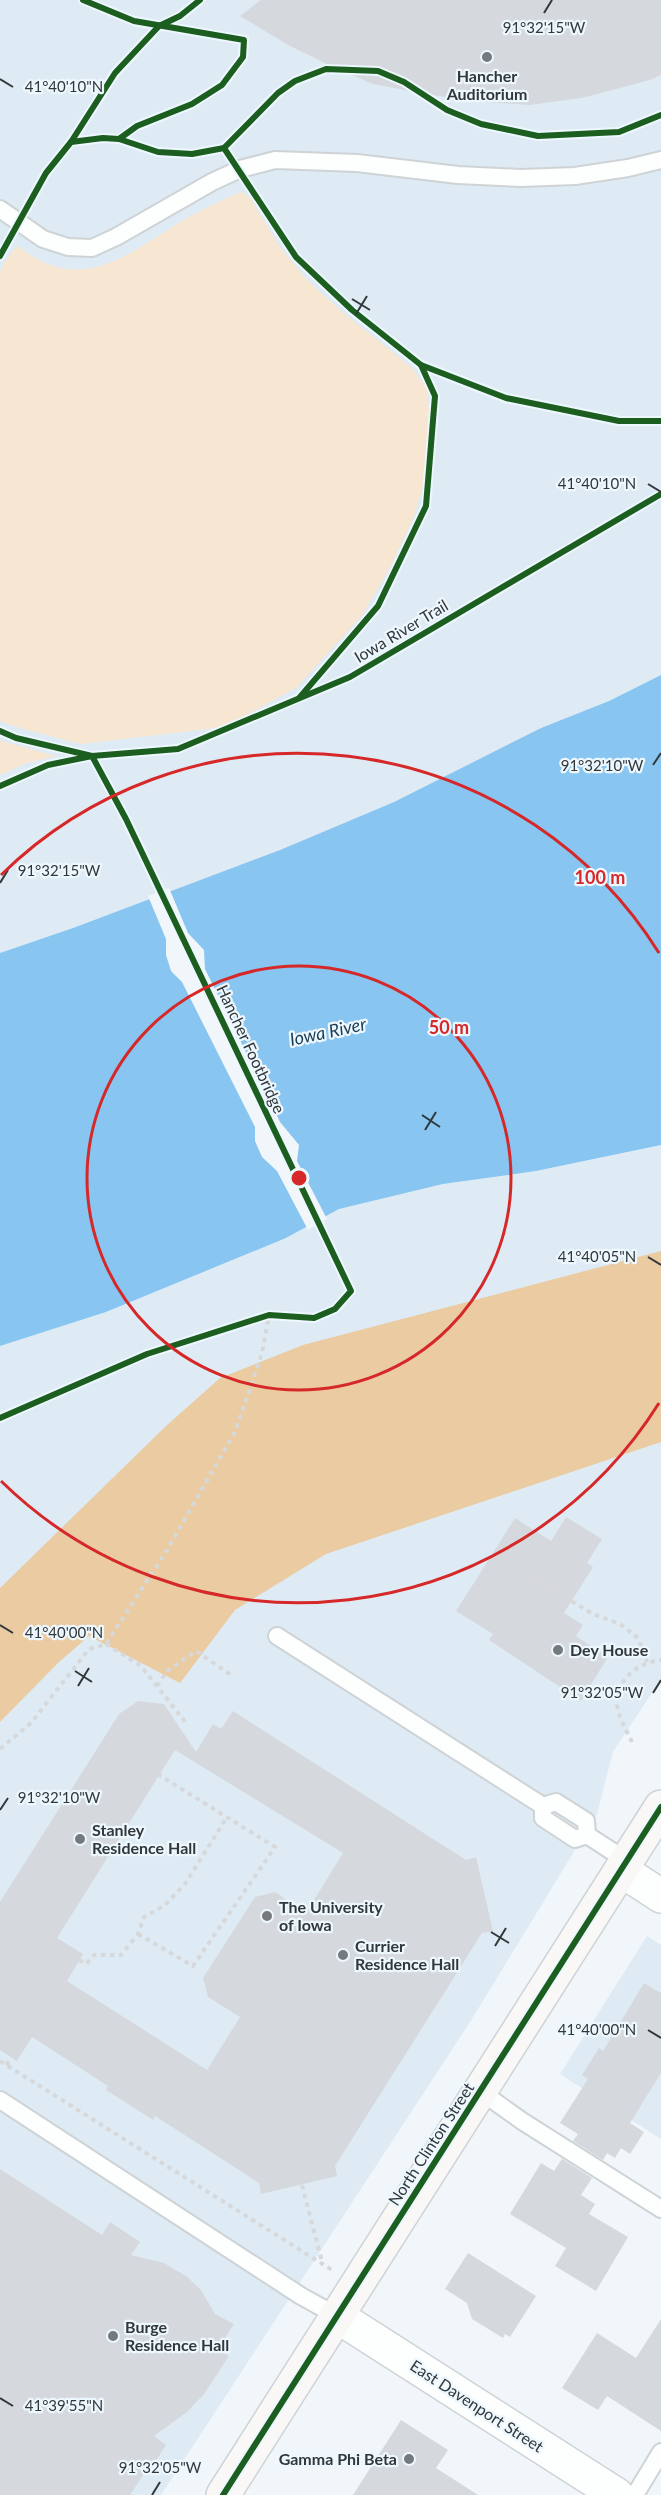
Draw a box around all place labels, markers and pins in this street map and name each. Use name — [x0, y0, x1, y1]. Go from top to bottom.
marker: Hancher Auditorium — [480, 50, 494, 64]
place label: Hancher Auditorium — [446, 66, 527, 103]
centre of rings — [289, 1168, 309, 1188]
place label: Dey House — [570, 1640, 649, 1659]
marker: Dey House — [551, 1643, 565, 1657]
place label: Stanley Residence Hall — [92, 1820, 196, 1857]
marker: Stanley Residence Hall — [73, 1832, 87, 1846]
place label: The University of Iowa — [279, 1897, 383, 1934]
marker: The University of Iowa — [260, 1909, 274, 1923]
place label: Currier Residence Hall — [355, 1936, 459, 1973]
marker: Currier Residence Hall — [336, 1948, 350, 1962]
place label: Burge Residence Hall — [125, 2317, 229, 2354]
marker: Burge Residence Hall — [106, 2329, 120, 2343]
place label: Gamma Phi Beta — [279, 2449, 397, 2468]
marker: Gamma Phi Beta — [402, 2452, 416, 2466]

